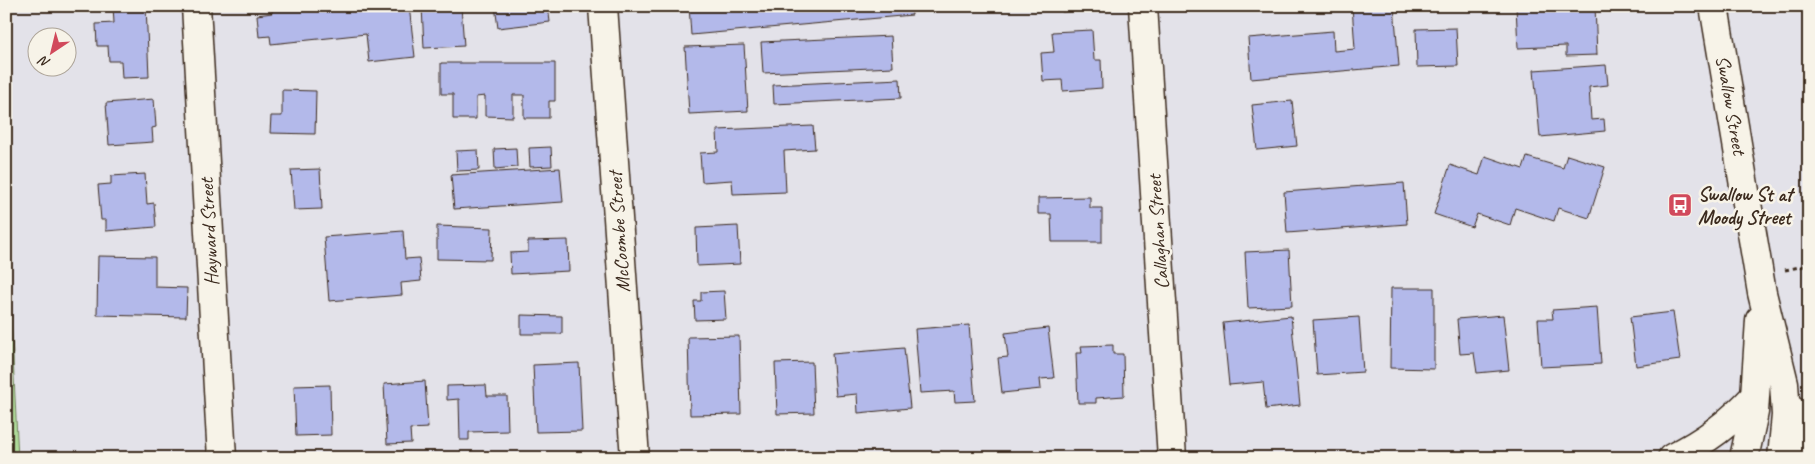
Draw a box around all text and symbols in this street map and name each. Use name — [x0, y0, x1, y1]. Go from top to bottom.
north arrow — [28, 28, 78, 78]
text: N — [34, 51, 53, 72]
street label: Swallow Street — [1710, 53, 1752, 159]
street label: McCoombe Street — [602, 167, 636, 293]
street label: Callaghan Street — [1141, 172, 1174, 290]
street label: Hayward Street — [194, 175, 224, 287]
place label: Swallow St at Moody Street — [1698, 182, 1796, 231]
bus stop icon: Swallow St at Moody Street — [1667, 192, 1693, 218]

